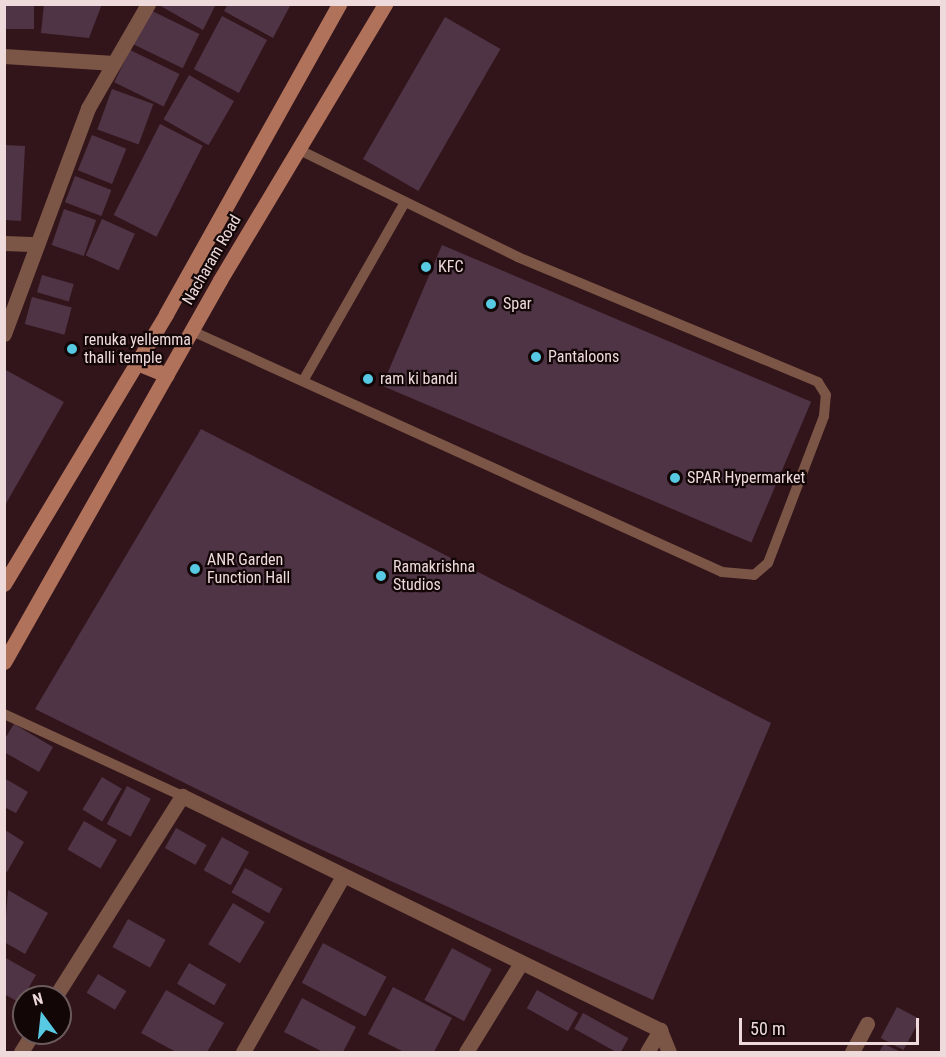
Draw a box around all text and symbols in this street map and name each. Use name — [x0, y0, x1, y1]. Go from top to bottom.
street label: Nacharam Road — [179, 212, 245, 308]
place label: KFC — [438, 257, 463, 277]
marker: KFC — [419, 260, 433, 274]
place label: Spar — [503, 294, 532, 314]
marker: Spar — [484, 297, 498, 311]
place label: renuka yellemma thalli temple — [84, 330, 191, 368]
marker: renuka yellemma thalli temple — [65, 342, 79, 356]
place label: Pantaloons — [548, 347, 619, 367]
marker: Pantaloons — [529, 350, 543, 364]
place label: ram ki bandi — [380, 369, 457, 389]
marker: ram ki bandi — [361, 372, 375, 386]
place label: SPAR Hypermarket — [687, 468, 805, 488]
marker: SPAR Hypermarket — [668, 471, 682, 485]
place label: ANR Garden Function Hall — [207, 550, 290, 588]
place label: Ramakrishna Studios — [393, 557, 475, 595]
marker: ANR Garden Function Hall — [188, 562, 202, 576]
marker: Ramakrishna Studios — [374, 569, 388, 583]
north arrow — [12, 985, 72, 1045]
text: N — [31, 989, 45, 1010]
scale bar — [742, 1006, 922, 1044]
text: 50 m — [750, 1018, 785, 1039]

